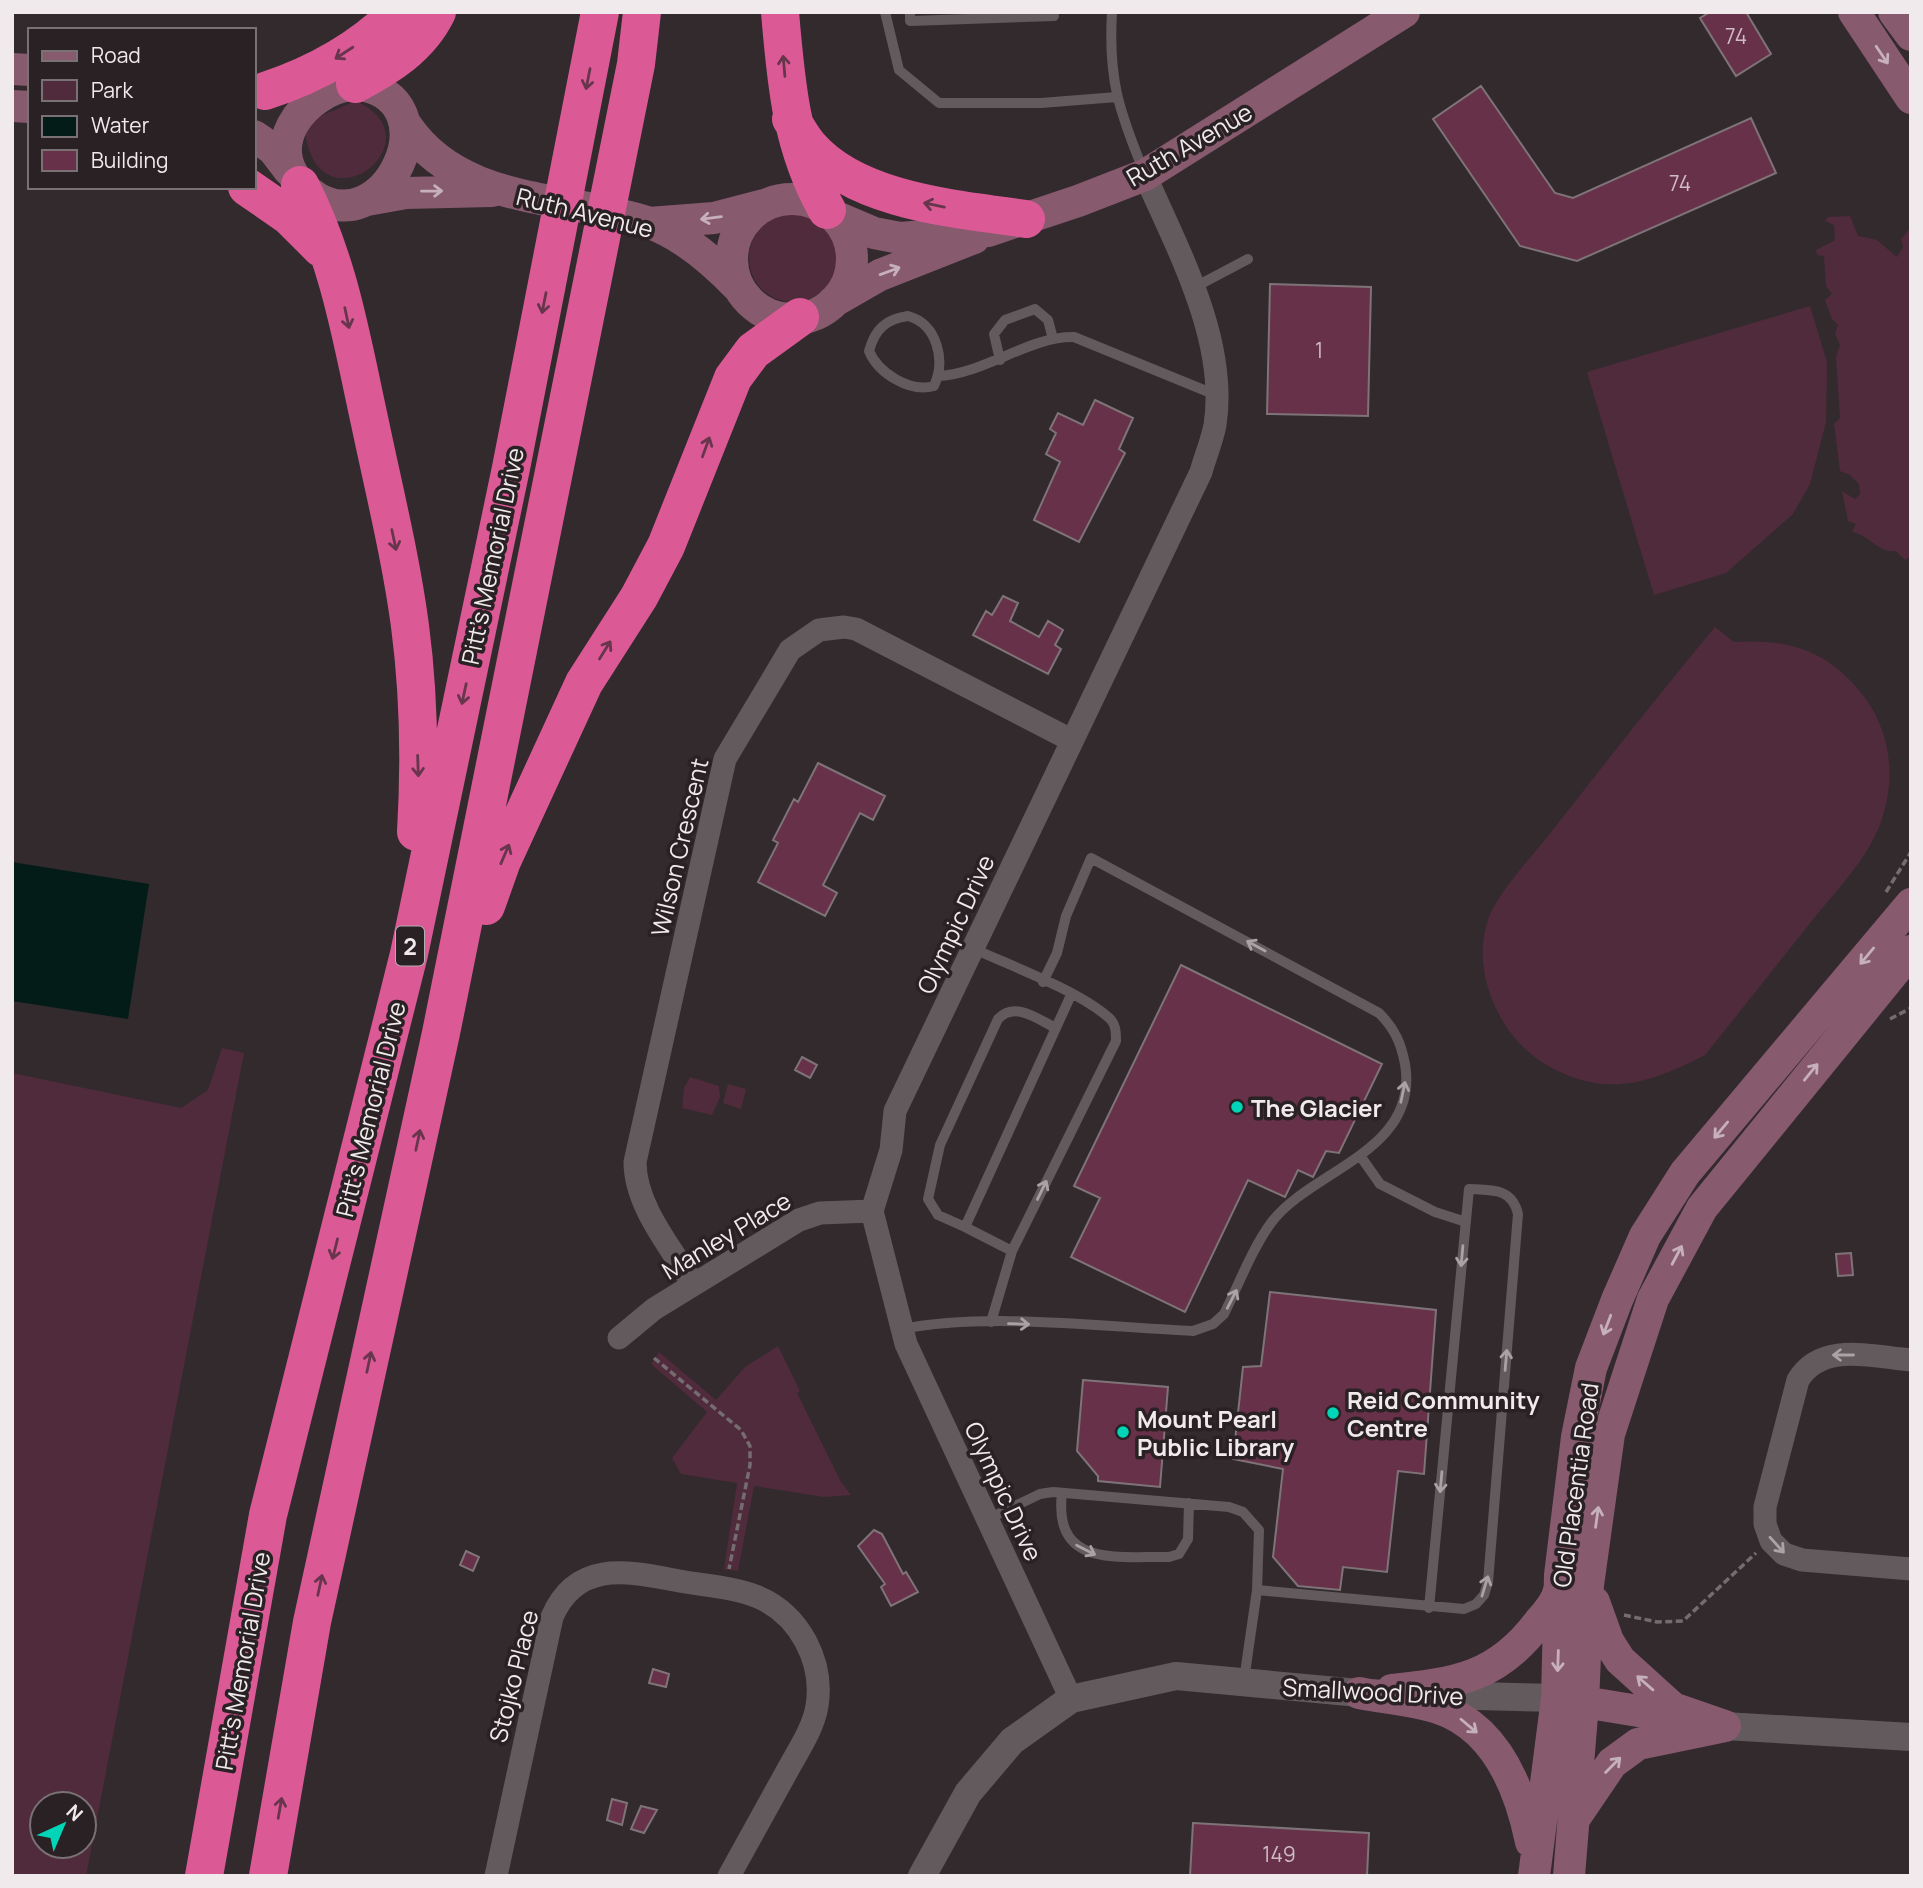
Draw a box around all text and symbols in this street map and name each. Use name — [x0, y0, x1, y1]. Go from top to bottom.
house number: 74 — [1725, 22, 1747, 50]
legend — [28, 28, 256, 189]
text: Road — [91, 41, 141, 69]
one-way arrow — [1875, 45, 1890, 64]
one-way arrow — [334, 47, 354, 61]
one-way arrow — [778, 55, 791, 77]
one-way arrow — [581, 68, 595, 90]
text: Park — [91, 76, 133, 104]
street label: Ruth Avenue — [1120, 95, 1258, 193]
text: Water — [91, 111, 150, 139]
text: Building — [91, 146, 168, 174]
house number: 74 — [1669, 169, 1691, 197]
street label: Ruth Avenue — [513, 179, 657, 245]
one-way arrow — [420, 185, 443, 198]
one-way arrow — [923, 198, 946, 212]
one-way arrow — [700, 211, 722, 224]
one-way arrow — [879, 264, 901, 276]
one-way arrow — [536, 291, 550, 314]
one-way arrow — [341, 306, 355, 329]
house number: 1 — [1315, 336, 1323, 364]
one-way arrow — [701, 436, 713, 458]
street label: Pitt's Memorial Drive — [453, 444, 531, 668]
one-way arrow — [388, 528, 402, 551]
one-way arrow — [599, 640, 613, 660]
one-way arrow — [456, 682, 470, 705]
one-way arrow — [412, 754, 425, 777]
street label: Wilson Crescent — [642, 755, 716, 939]
one-way arrow — [499, 843, 512, 865]
street label: Olympic Drive — [908, 849, 1002, 999]
road number: 2 — [396, 926, 424, 965]
one-way arrow — [1247, 939, 1267, 953]
one-way arrow — [1859, 947, 1875, 965]
street label: Pitt's Memorial Drive — [327, 998, 413, 1220]
one-way arrow — [1804, 1064, 1819, 1082]
one-way arrow — [1397, 1081, 1411, 1104]
place label: The Glacier — [1251, 1091, 1382, 1124]
marker: The Glacier — [1229, 1099, 1245, 1115]
one-way arrow — [1713, 1121, 1729, 1139]
one-way arrow — [412, 1129, 425, 1152]
one-way arrow — [1036, 1180, 1050, 1201]
street label: Manley Place — [655, 1184, 797, 1286]
one-way arrow — [328, 1237, 341, 1260]
one-way arrow — [1456, 1244, 1469, 1266]
one-way arrow — [1671, 1245, 1684, 1266]
one-way arrow — [1225, 1289, 1239, 1310]
one-way arrow — [1600, 1314, 1612, 1336]
one-way arrow — [1007, 1317, 1030, 1330]
one-way arrow — [1500, 1349, 1513, 1372]
one-way arrow — [1832, 1349, 1855, 1362]
one-way arrow — [363, 1351, 376, 1374]
street label: Old Placentia Road — [1544, 1380, 1606, 1590]
place label: Reid Community Centre — [1347, 1383, 1540, 1444]
place label: Mount Pearl Public Library — [1137, 1402, 1295, 1463]
marker: Reid Community Centre — [1325, 1405, 1341, 1421]
street label: Olympic Drive — [957, 1416, 1051, 1566]
marker: Mount Pearl Public Library — [1115, 1424, 1131, 1440]
one-way arrow — [1434, 1470, 1447, 1493]
one-way arrow — [1591, 1507, 1604, 1529]
one-way arrow — [1769, 1536, 1785, 1554]
one-way arrow — [1076, 1543, 1096, 1557]
street label: Pitt's Memorial Drive — [207, 1549, 277, 1773]
one-way arrow — [314, 1574, 327, 1597]
one-way arrow — [1479, 1575, 1492, 1597]
street label: Stojko Place — [481, 1606, 545, 1746]
one-way arrow — [1551, 1649, 1565, 1672]
street label: Smallwood Drive — [1282, 1670, 1464, 1712]
one-way arrow — [1636, 1675, 1654, 1691]
one-way arrow — [1460, 1719, 1478, 1734]
one-way arrow — [1605, 1757, 1622, 1774]
north arrow — [28, 1790, 98, 1860]
one-way arrow — [274, 1798, 287, 1820]
text: N — [61, 1799, 89, 1827]
house number: 149 — [1262, 1840, 1296, 1868]

